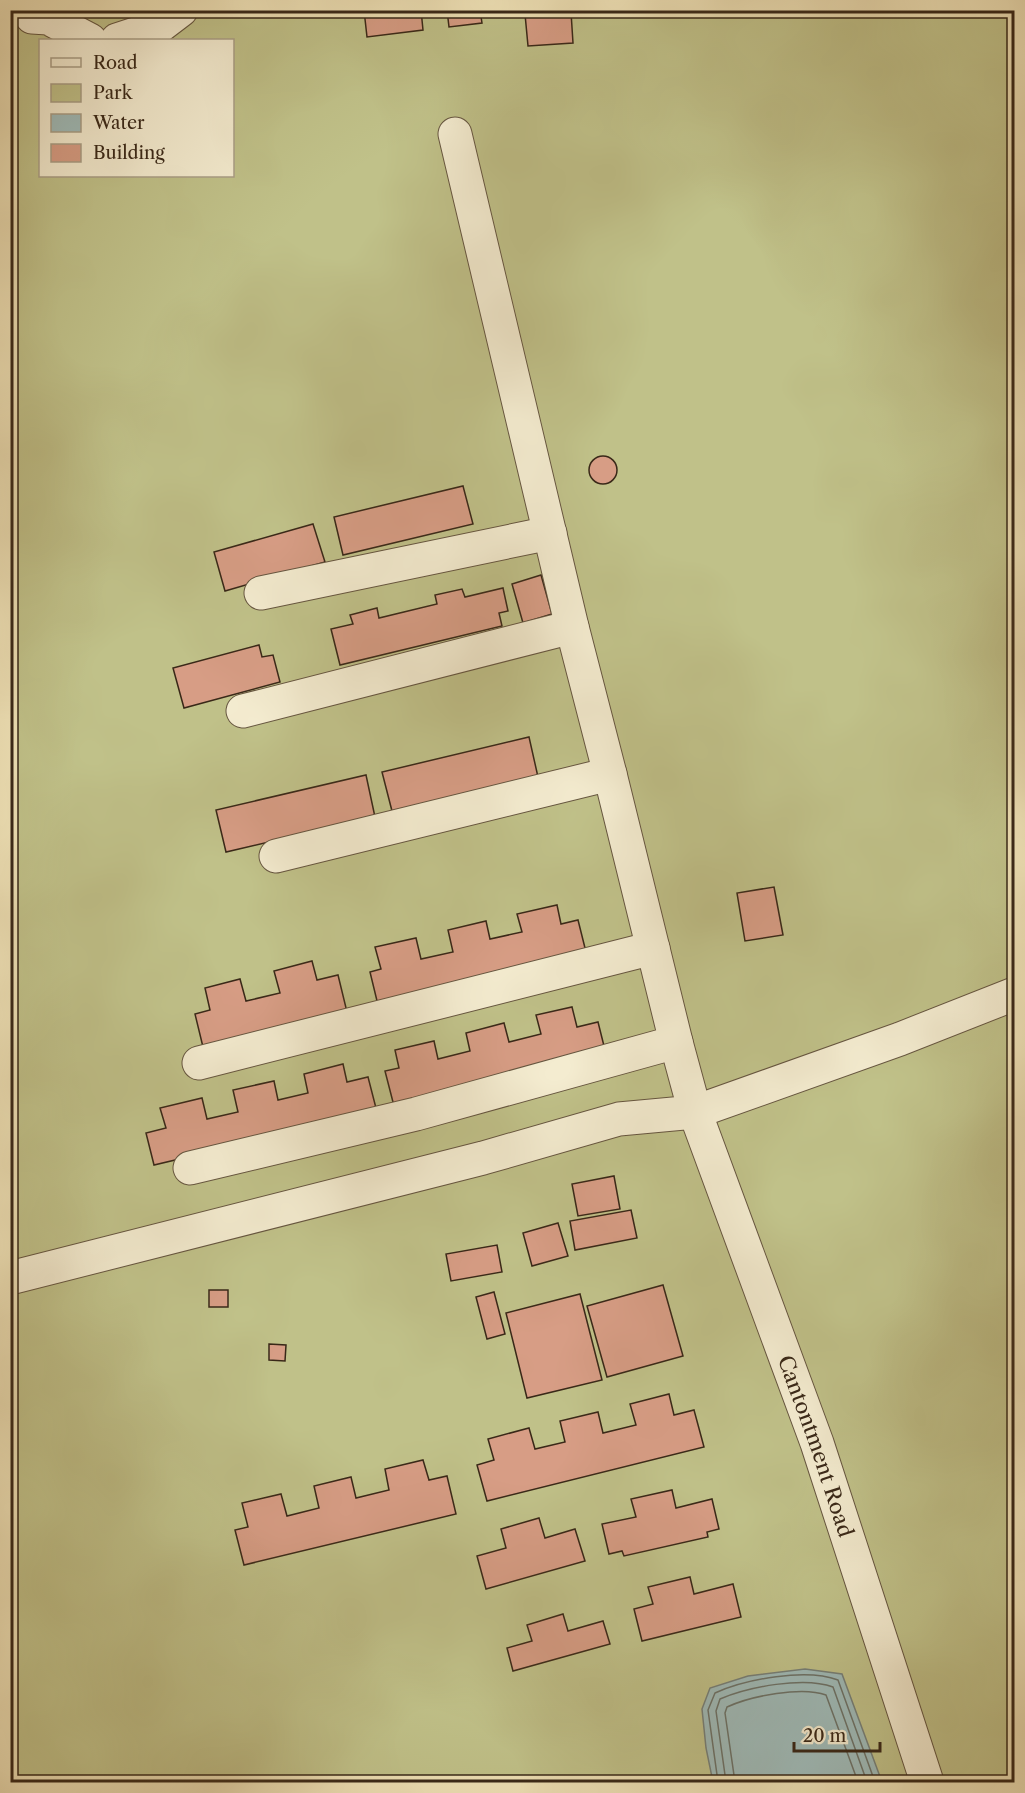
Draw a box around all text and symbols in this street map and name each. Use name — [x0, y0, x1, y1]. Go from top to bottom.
legend — [39, 39, 234, 177]
text: Road — [93, 52, 138, 74]
text: Park — [93, 82, 134, 104]
text: Water — [92, 112, 145, 134]
text: Building — [93, 142, 165, 164]
street label: Cantontment Road — [773, 1352, 859, 1540]
scale bar — [794, 1715, 880, 1753]
text: 20 m — [803, 1725, 847, 1747]

